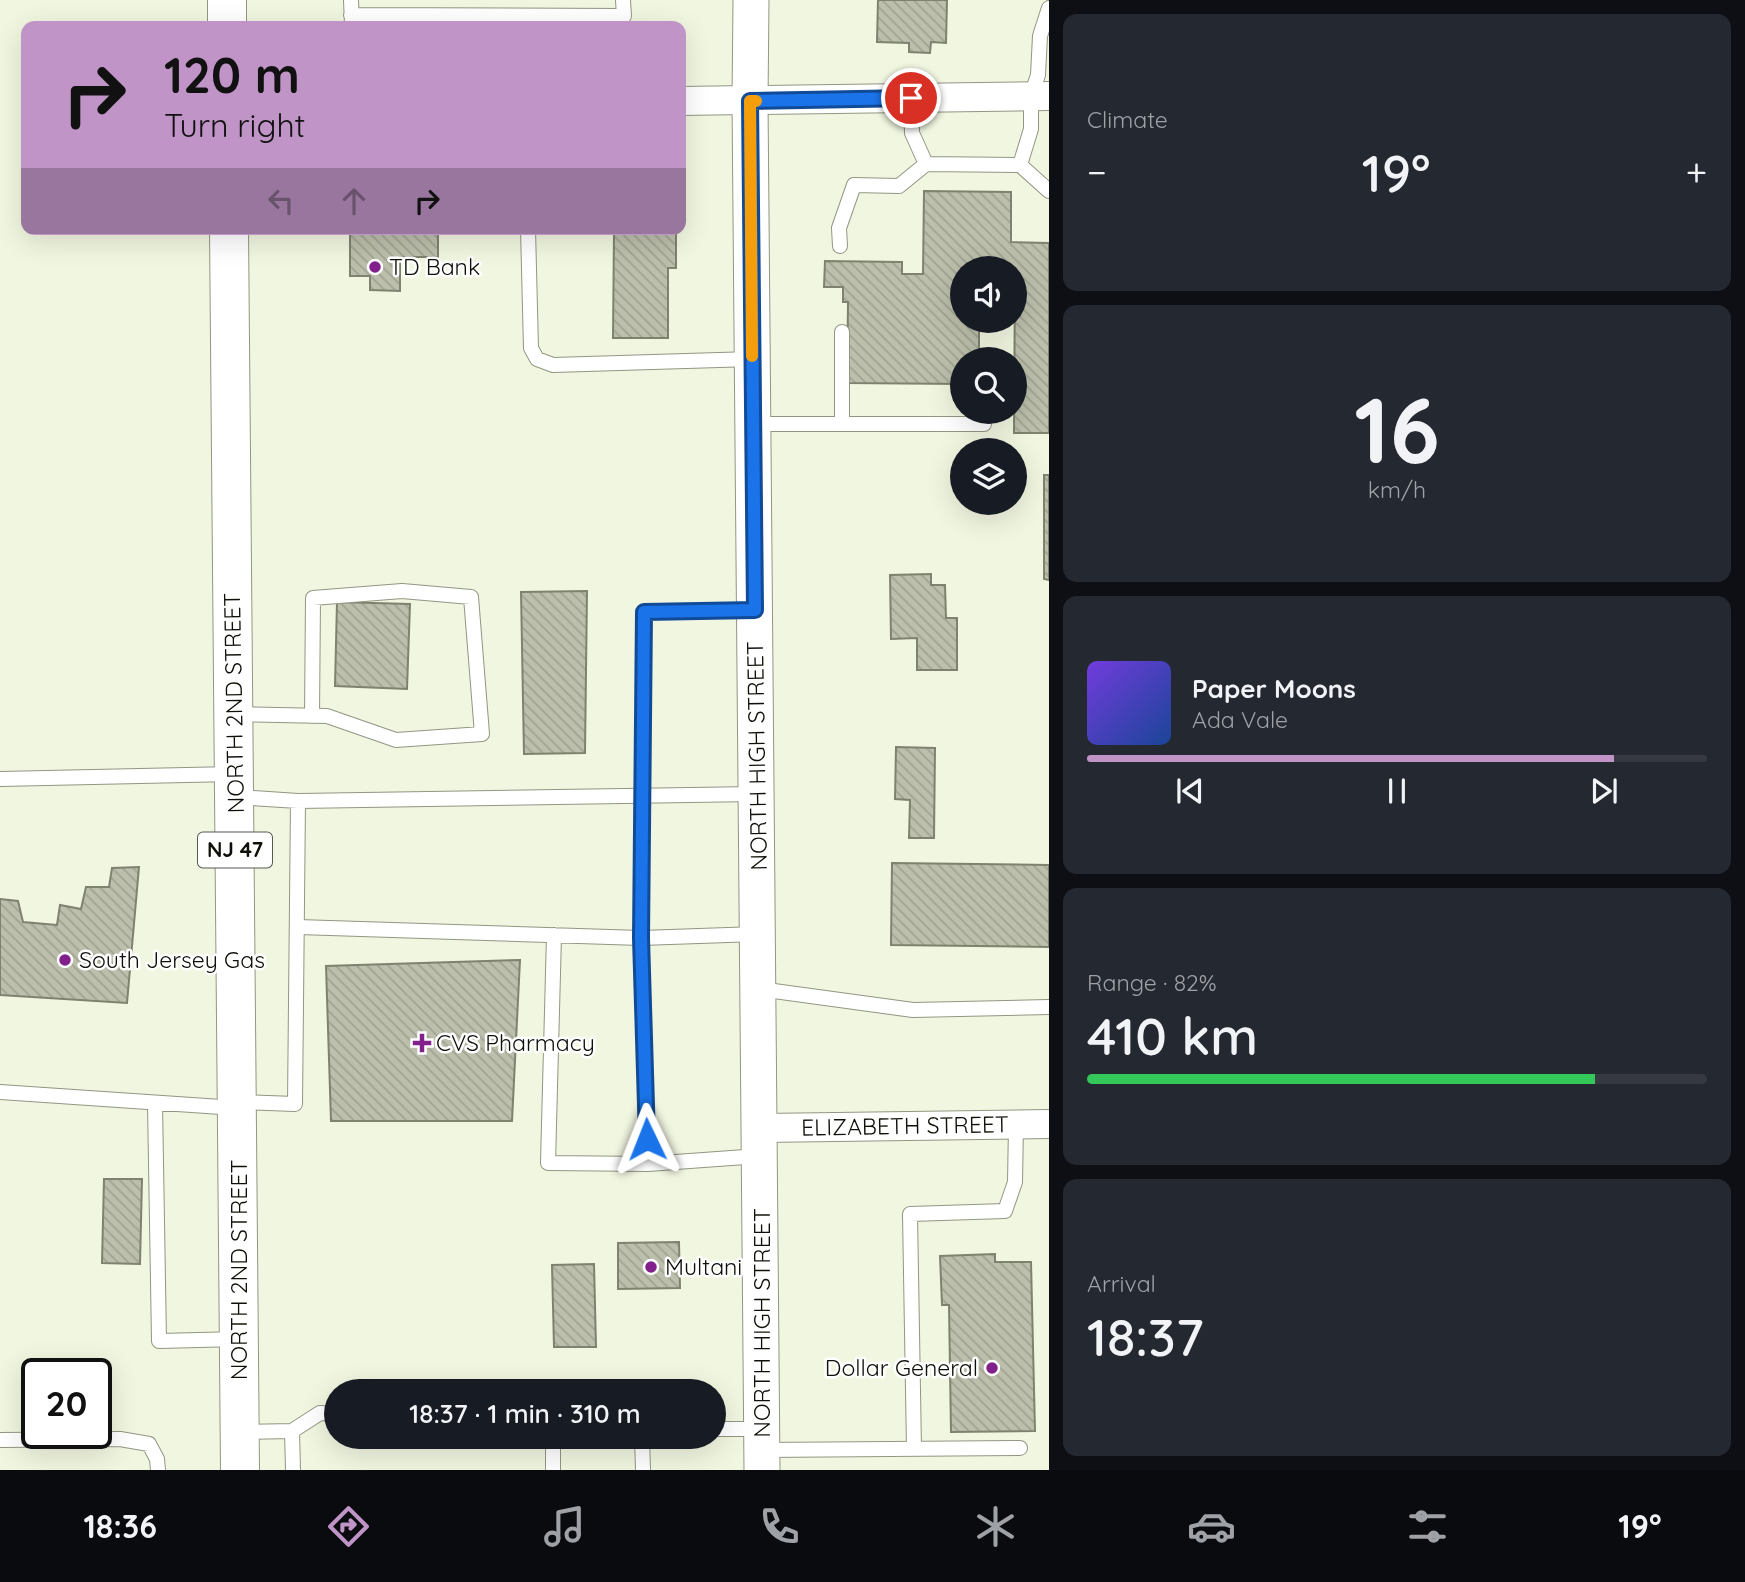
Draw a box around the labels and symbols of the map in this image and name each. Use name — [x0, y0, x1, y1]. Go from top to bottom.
pin — [881, 68, 941, 128]
place label: TD Bank — [389, 252, 480, 281]
marker: TD Bank — [367, 259, 383, 275]
street label: NORTH 2ND STREET — [217, 592, 250, 814]
street label: NORTH HIGH STREET — [740, 641, 773, 871]
road number: NJ 47 — [198, 832, 272, 868]
place label: South Jersey Gas — [79, 945, 265, 974]
marker: South Jersey Gas — [57, 952, 73, 968]
place label: CVS Pharmacy — [436, 1028, 595, 1057]
marker: CVS Pharmacy — [414, 1035, 430, 1051]
position arrow — [610, 1102, 684, 1176]
street label: ELIZABETH STREET — [801, 1109, 1009, 1142]
street label: NORTH 2ND STREET — [224, 1160, 253, 1380]
street label: NORTH HIGH STREET — [747, 1208, 776, 1438]
place label: Multani — [665, 1252, 742, 1281]
marker: Multani — [643, 1259, 659, 1275]
place label: Dollar General — [825, 1353, 978, 1382]
speed limit sign: 20 — [21, 1358, 112, 1449]
marker: Dollar General — [984, 1360, 1000, 1376]

